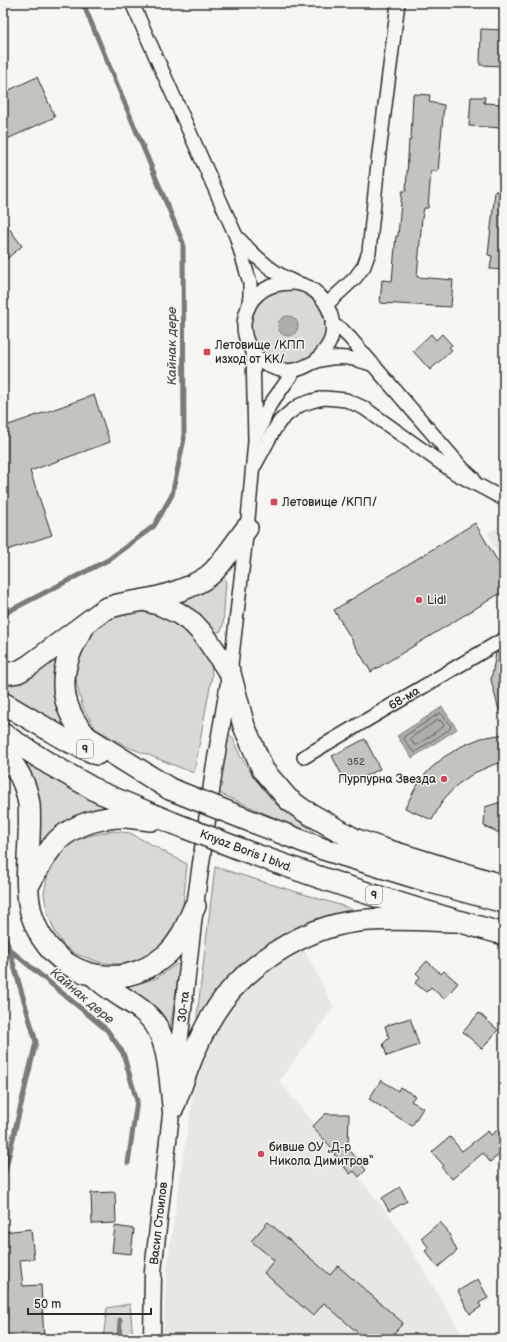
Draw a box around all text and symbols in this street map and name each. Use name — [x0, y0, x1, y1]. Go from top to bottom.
water label: Кайнак дере — [164, 306, 180, 385]
place label: Летовище /КПП изход от КК/ — [214, 338, 305, 367]
marker: Летовище /КПП изход от КК/ — [202, 347, 212, 357]
place label: Летовище /КПП/ — [281, 495, 377, 510]
marker: Летовище /КПП/ — [269, 497, 279, 507]
place label: Lidl — [427, 593, 446, 608]
marker: Lidl — [414, 595, 424, 605]
street label: 68-ма — [386, 683, 422, 713]
road number: 9 — [77, 740, 93, 758]
house number: 352 — [347, 756, 365, 768]
place label: Пурпурна Звезда — [338, 772, 436, 787]
marker: Пурпурна Звезда — [439, 774, 449, 784]
street label: Knyaz Boris I blvd. — [198, 826, 294, 876]
road number: 9 — [366, 886, 382, 904]
water label: Кайнак дере — [47, 965, 118, 1028]
street label: 30-та — [174, 990, 193, 1023]
place label: бивше ОУ „Д-р Никола Димитров“ — [269, 1140, 374, 1169]
marker: бивше ОУ „Д-р Никола Димитров“ — [256, 1149, 266, 1159]
street label: Васил Стоилов — [146, 1180, 171, 1266]
scale bar — [28, 1290, 151, 1316]
text: 50 m — [34, 1297, 61, 1312]

